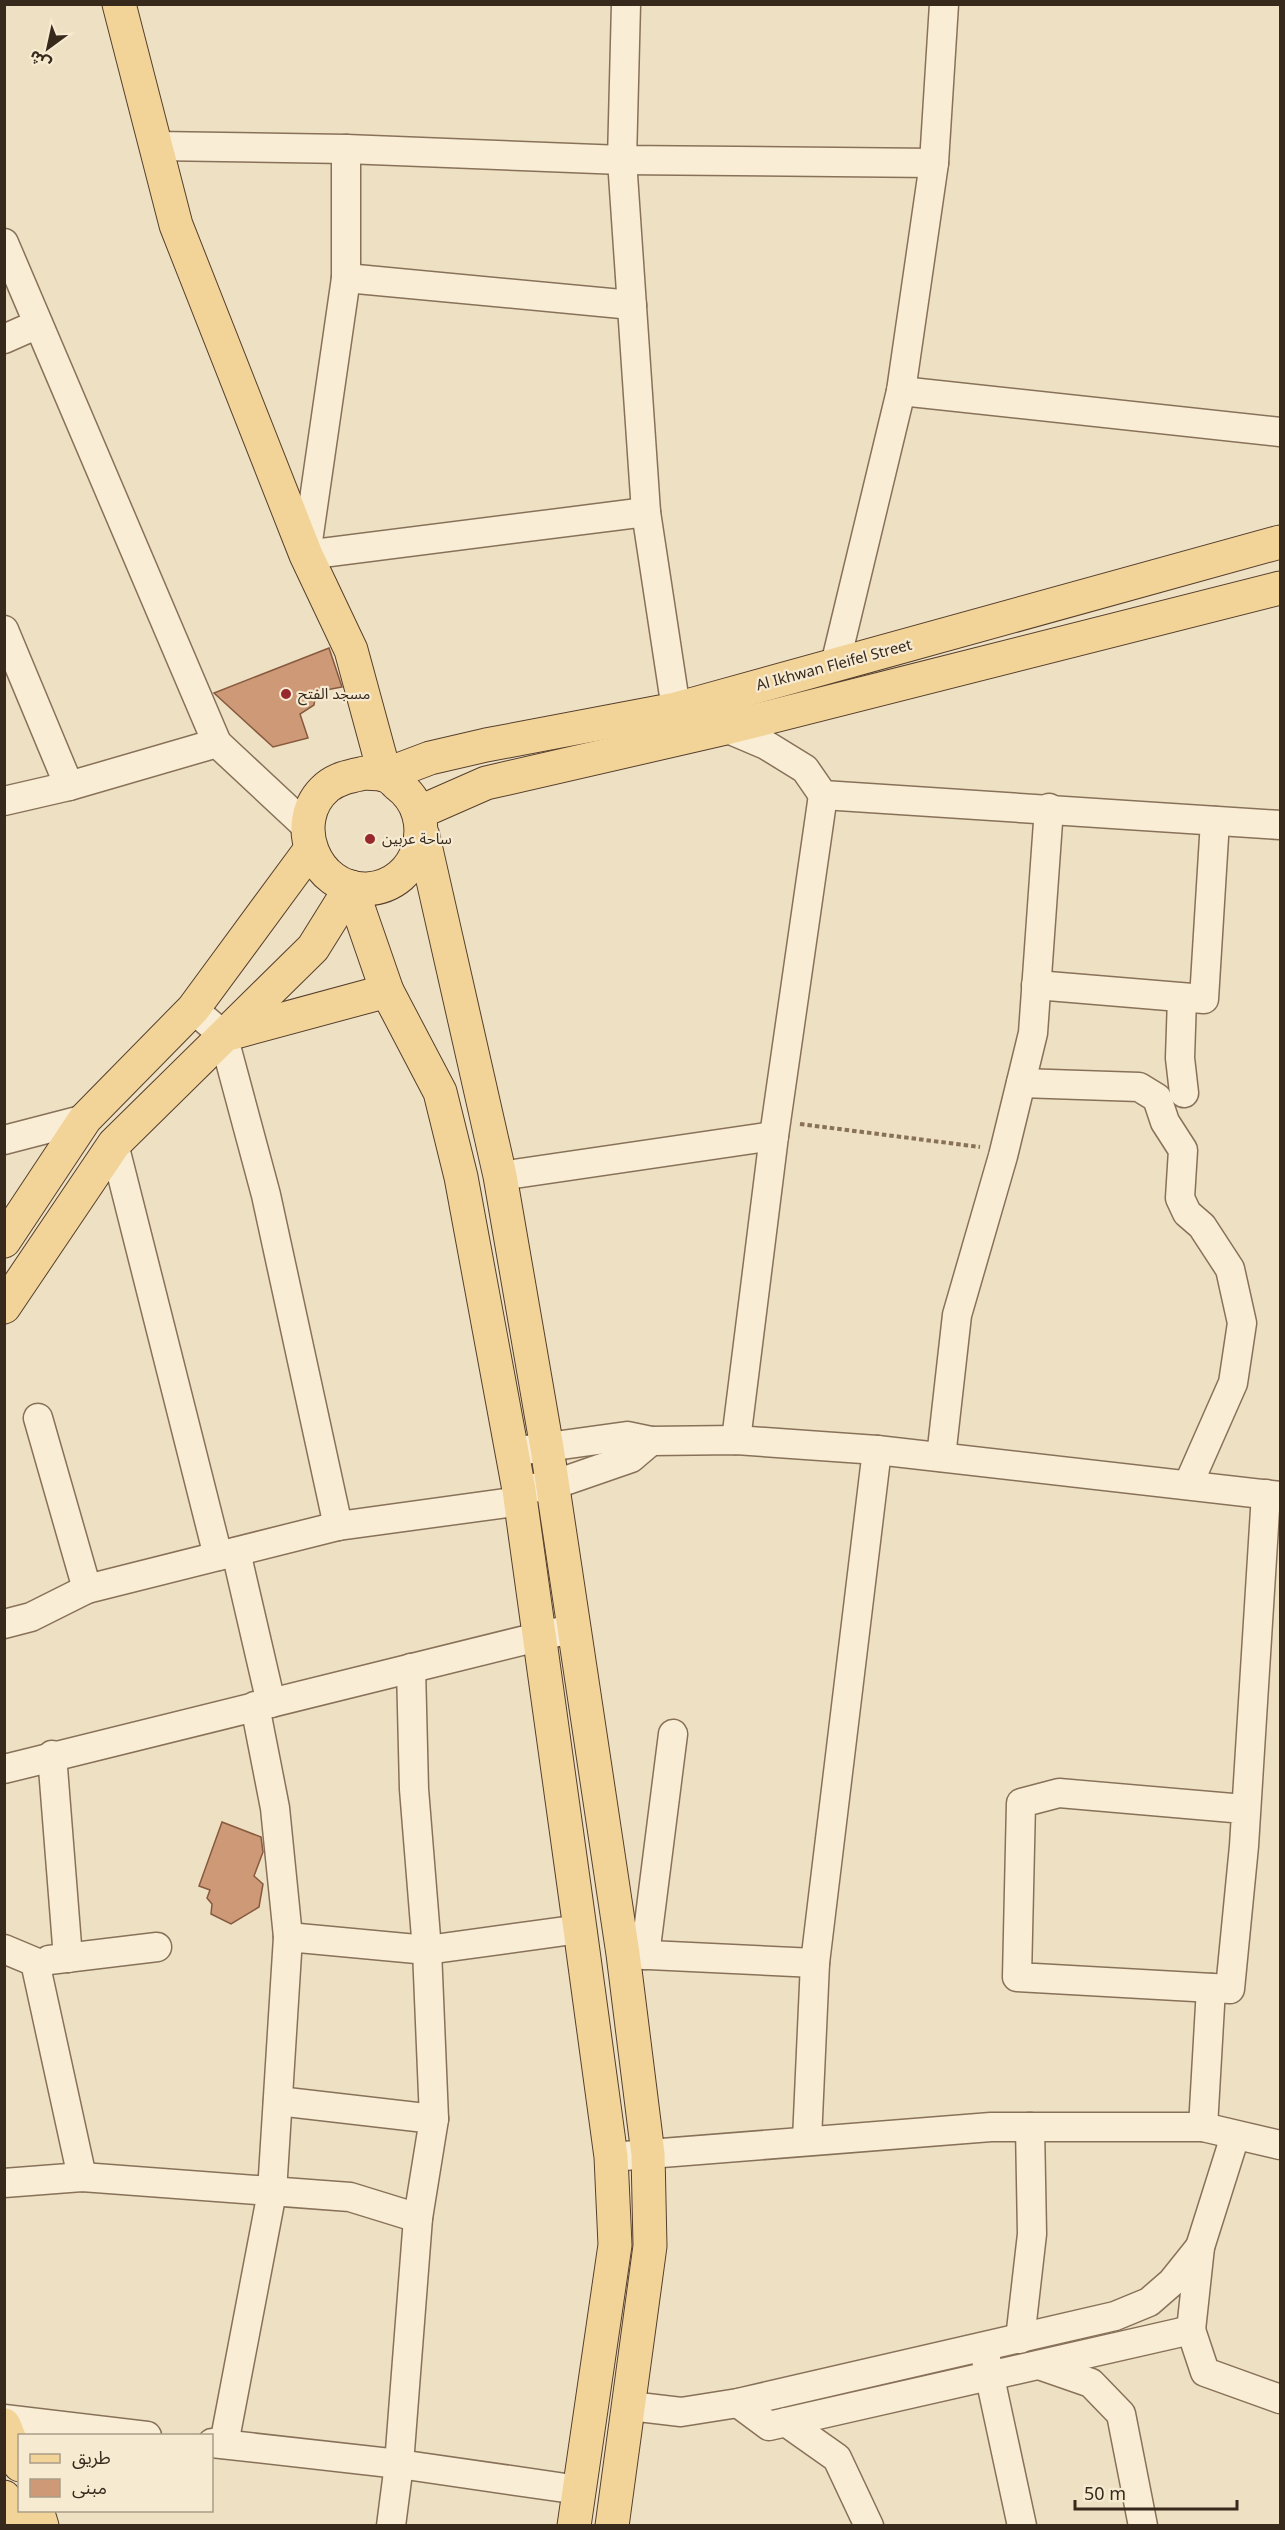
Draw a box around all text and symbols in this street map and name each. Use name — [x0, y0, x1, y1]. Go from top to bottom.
north arrow — [18, 18, 78, 78]
text: ش — [22, 39, 59, 80]
street label: Al Ikhwan Fleifel Street — [752, 629, 916, 701]
place label: مسجد الفتح — [298, 678, 370, 710]
marker: مسجد الفتح — [279, 687, 293, 701]
place label: ساحة عربين — [382, 823, 452, 855]
marker: ساحة عربين — [363, 832, 377, 846]
legend — [18, 2434, 213, 2512]
text: طريق — [72, 2439, 111, 2477]
text: مبنى — [72, 2469, 107, 2507]
scale bar — [1075, 2473, 1237, 2511]
text: 50 m — [1084, 2475, 1126, 2513]

